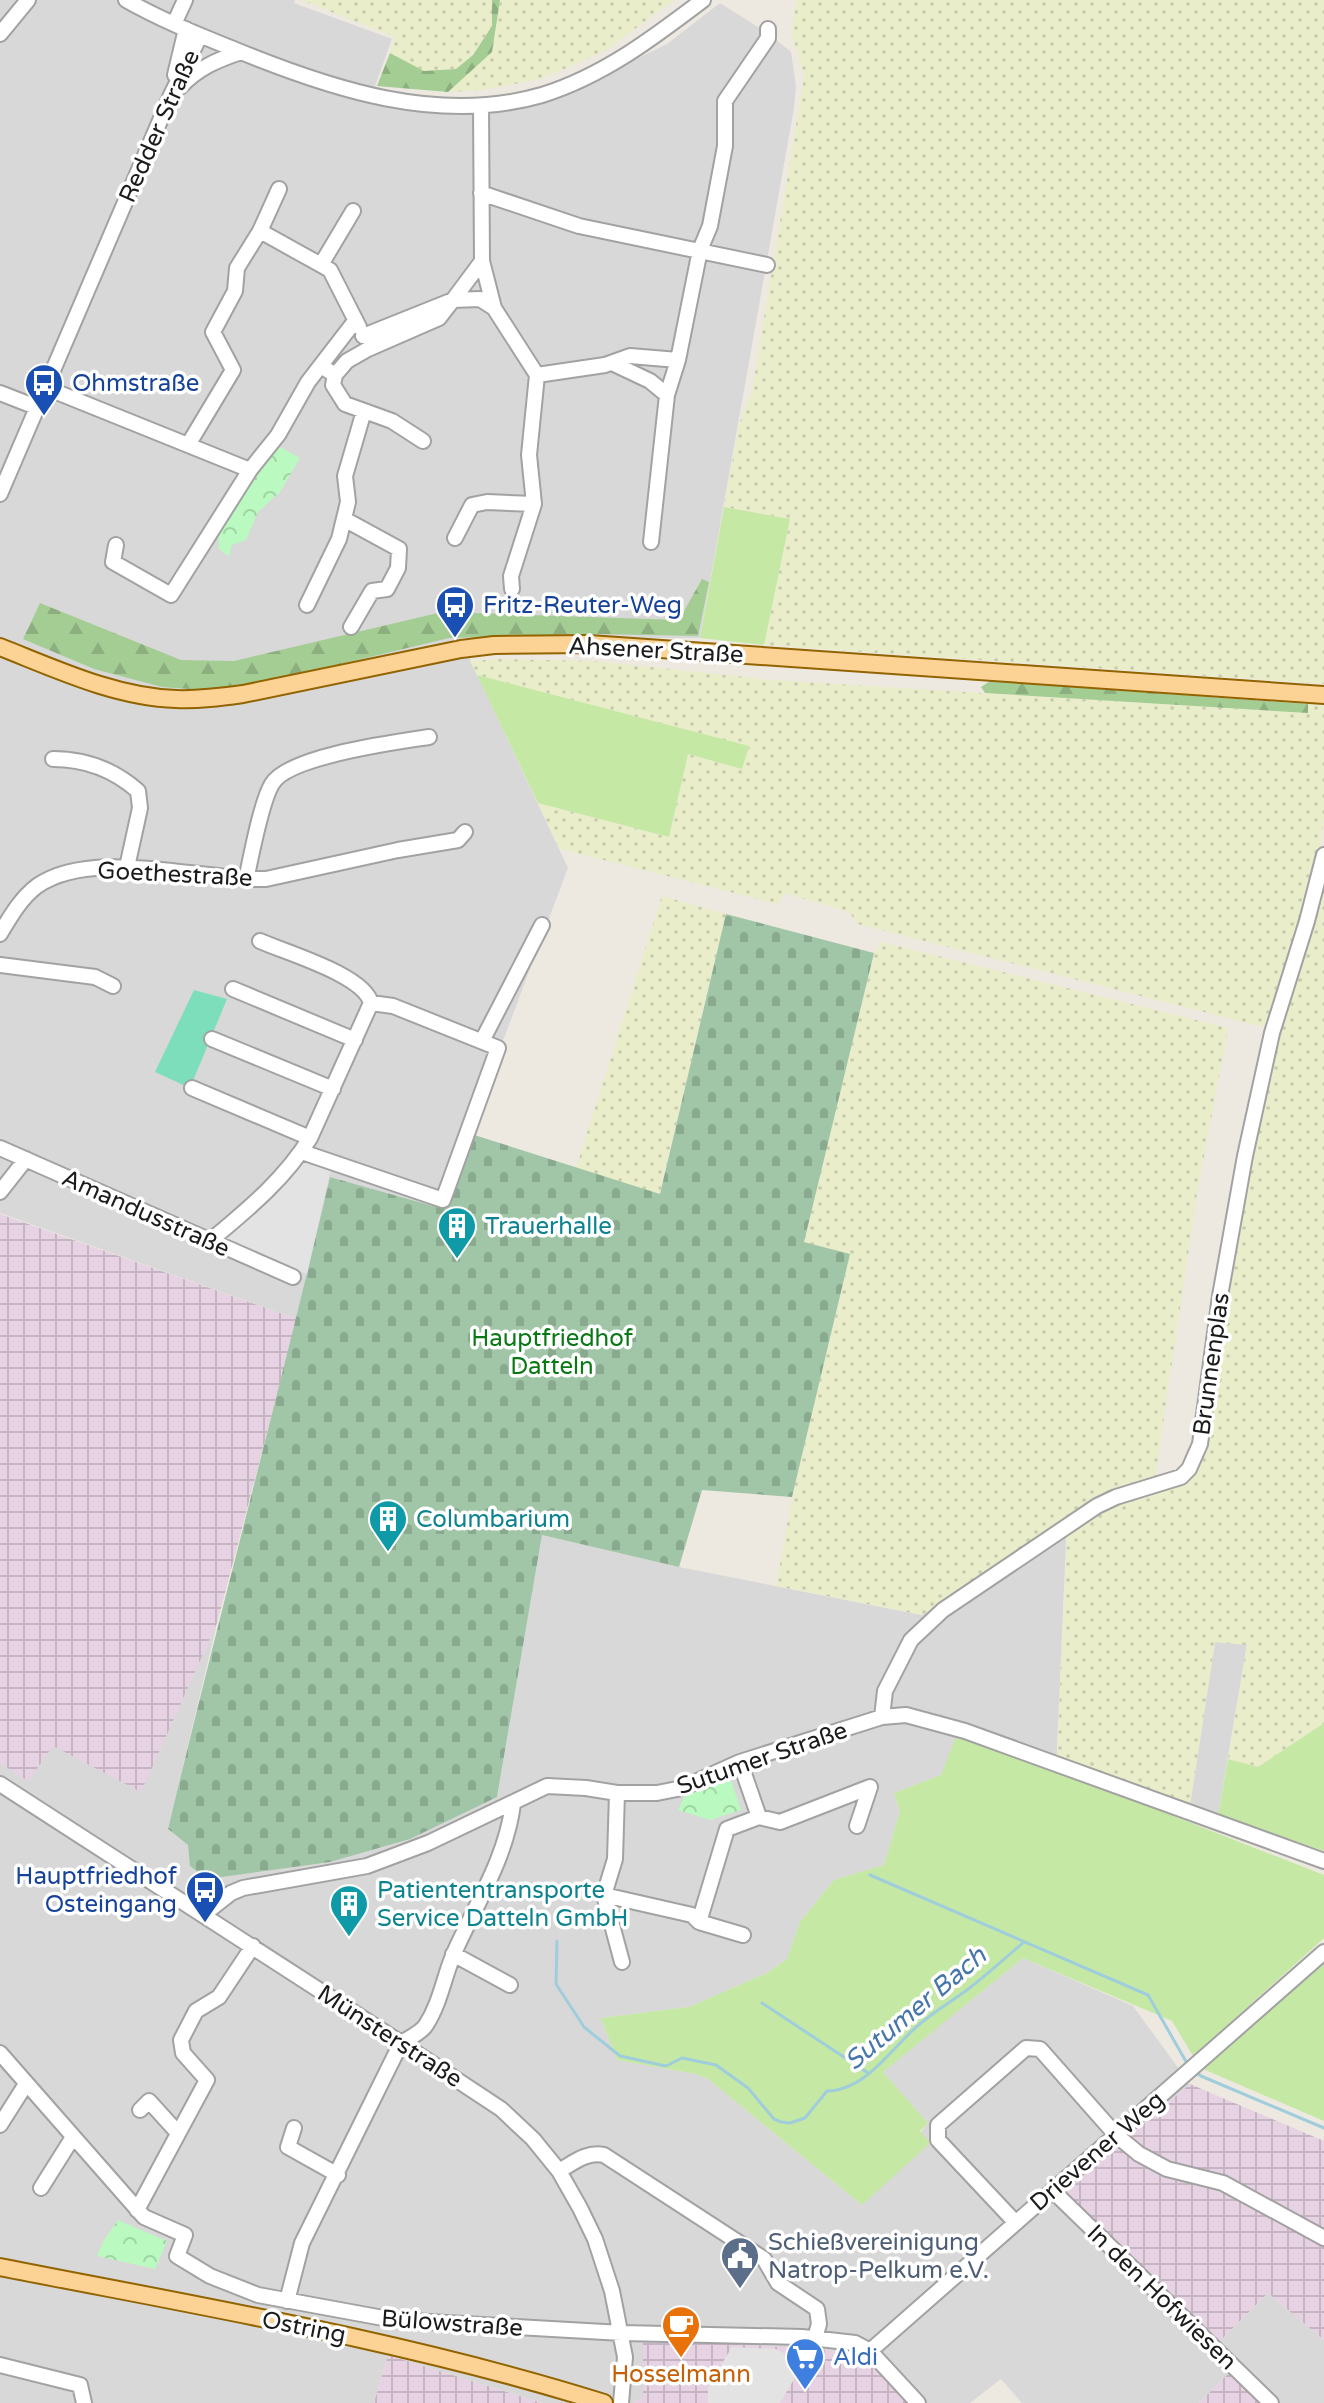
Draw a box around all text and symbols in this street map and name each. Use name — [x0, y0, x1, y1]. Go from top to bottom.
street label: Redder Straße — [113, 45, 206, 207]
bus stop icon: Ohmstraße — [23, 362, 65, 417]
place label: Ohmstraße — [72, 369, 199, 398]
bus stop icon: Fritz-Reuter-Weg — [434, 584, 476, 639]
place label: Fritz-Reuter-Weg — [483, 591, 682, 620]
street label: Ahsener Straße — [568, 631, 744, 670]
street label: Goethestraße — [97, 856, 253, 893]
street label: Amandusstraße — [57, 1163, 234, 1263]
building icon: Trauerhalle — [436, 1205, 478, 1260]
place label: Trauerhalle — [485, 1212, 612, 1241]
street label: Brunnenplas — [1187, 1291, 1236, 1437]
park label: Hauptfriedhof Datteln — [471, 1324, 634, 1381]
building icon: Columbarium — [367, 1498, 409, 1553]
place label: Columbarium — [416, 1505, 570, 1534]
street label: Sutumer Straße — [673, 1716, 851, 1801]
place label: Hauptfriedhof Osteingang — [15, 1862, 178, 1919]
bus stop icon: Hauptfriedhof Osteingang — [184, 1869, 226, 1924]
place label: Patiententransporte Service Datteln GmbH — [377, 1876, 628, 1933]
building icon: Patiententransporte Service Datteln GmbH — [328, 1883, 370, 1938]
water label: Sutumer Bach — [838, 1940, 993, 2077]
street label: Münsterstraße — [312, 1979, 468, 2094]
street label: Drievener Weg — [1024, 2085, 1170, 2217]
street label: In den Hofwiesen — [1081, 2219, 1242, 2376]
place label: Schießvereinigung Natrop-Pelkum e.V. — [768, 2228, 989, 2285]
public building icon: Schießvereinigung Natrop-Pelkum e.V. — [719, 2235, 761, 2290]
street label: Bülowstraße — [380, 2304, 524, 2343]
cafe icon: Hosselmann — [660, 2304, 702, 2359]
street label: Ostring — [259, 2305, 348, 2350]
supermarket icon: Aldi — [784, 2336, 826, 2391]
place label: Aldi — [833, 2343, 878, 2372]
place label: Hosselmann — [611, 2360, 751, 2389]

